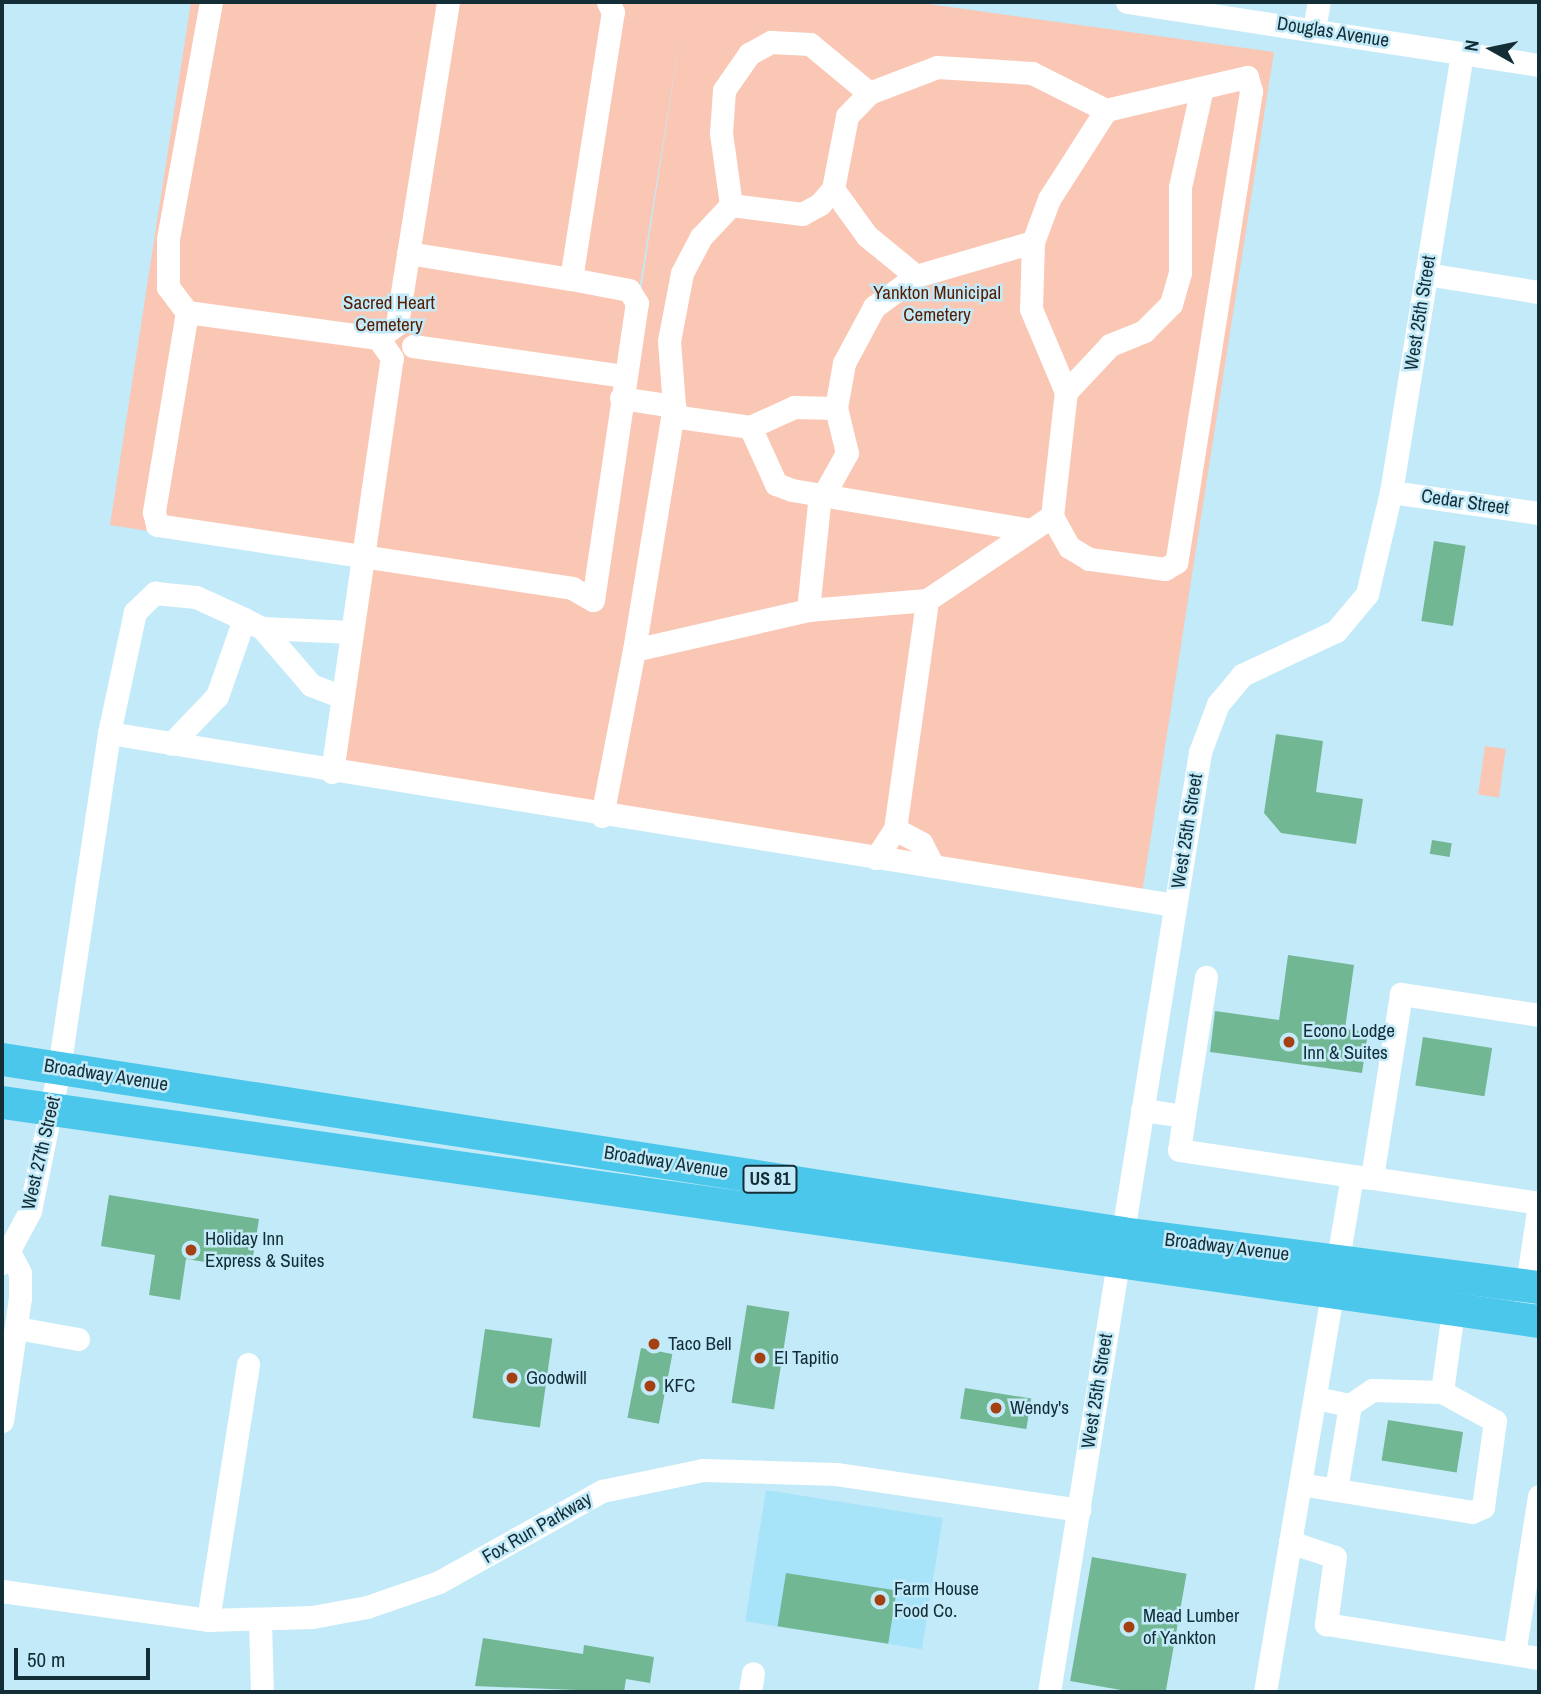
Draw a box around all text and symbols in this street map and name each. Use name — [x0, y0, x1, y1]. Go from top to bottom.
street label: Douglas Avenue — [1275, 12, 1391, 52]
north arrow — [1457, 14, 1527, 84]
text: N — [1458, 38, 1485, 53]
street label: West 25th Street — [1400, 254, 1440, 372]
park label: Yankton Municipal Cemetery — [873, 282, 1001, 326]
park label: Sacred Heart Cemetery — [343, 292, 435, 336]
street label: Cedar Street — [1420, 485, 1510, 519]
street label: West 25th Street — [1167, 772, 1207, 890]
place label: Econo Lodge Inn & Suites — [1303, 1020, 1395, 1064]
marker: Econo Lodge Inn & Suites — [1281, 1034, 1297, 1050]
street label: Broadway Avenue — [42, 1054, 170, 1096]
street label: West 27th Street — [17, 1094, 65, 1212]
street label: Broadway Avenue — [602, 1141, 730, 1183]
road number: US 81 — [742, 1164, 798, 1194]
place label: Holiday Inn Express & Suites — [205, 1228, 325, 1272]
street label: Broadway Avenue — [1163, 1228, 1291, 1266]
marker: Holiday Inn Express & Suites — [183, 1242, 199, 1258]
street label: West 25th Street — [1077, 1332, 1117, 1450]
place label: Taco Bell — [668, 1333, 732, 1355]
marker: Taco Bell — [646, 1336, 662, 1352]
place label: El Tapitio — [774, 1347, 839, 1369]
marker: El Tapitio — [752, 1350, 768, 1366]
place label: Goodwill — [526, 1367, 587, 1389]
marker: Goodwill — [504, 1370, 520, 1386]
place label: KFC — [664, 1375, 695, 1397]
marker: KFC — [642, 1378, 658, 1394]
place label: Wendy's — [1010, 1397, 1069, 1419]
marker: Wendy's — [988, 1400, 1004, 1416]
street label: Fox Run Parkway — [478, 1488, 596, 1568]
place label: Farm House Food Co. — [894, 1578, 979, 1622]
marker: Farm House Food Co. — [872, 1592, 888, 1608]
place label: Mead Lumber of Yankton — [1143, 1605, 1239, 1649]
marker: Mead Lumber of Yankton — [1121, 1619, 1137, 1635]
scale bar — [18, 1634, 154, 1678]
text: 50 m — [27, 1645, 65, 1674]

